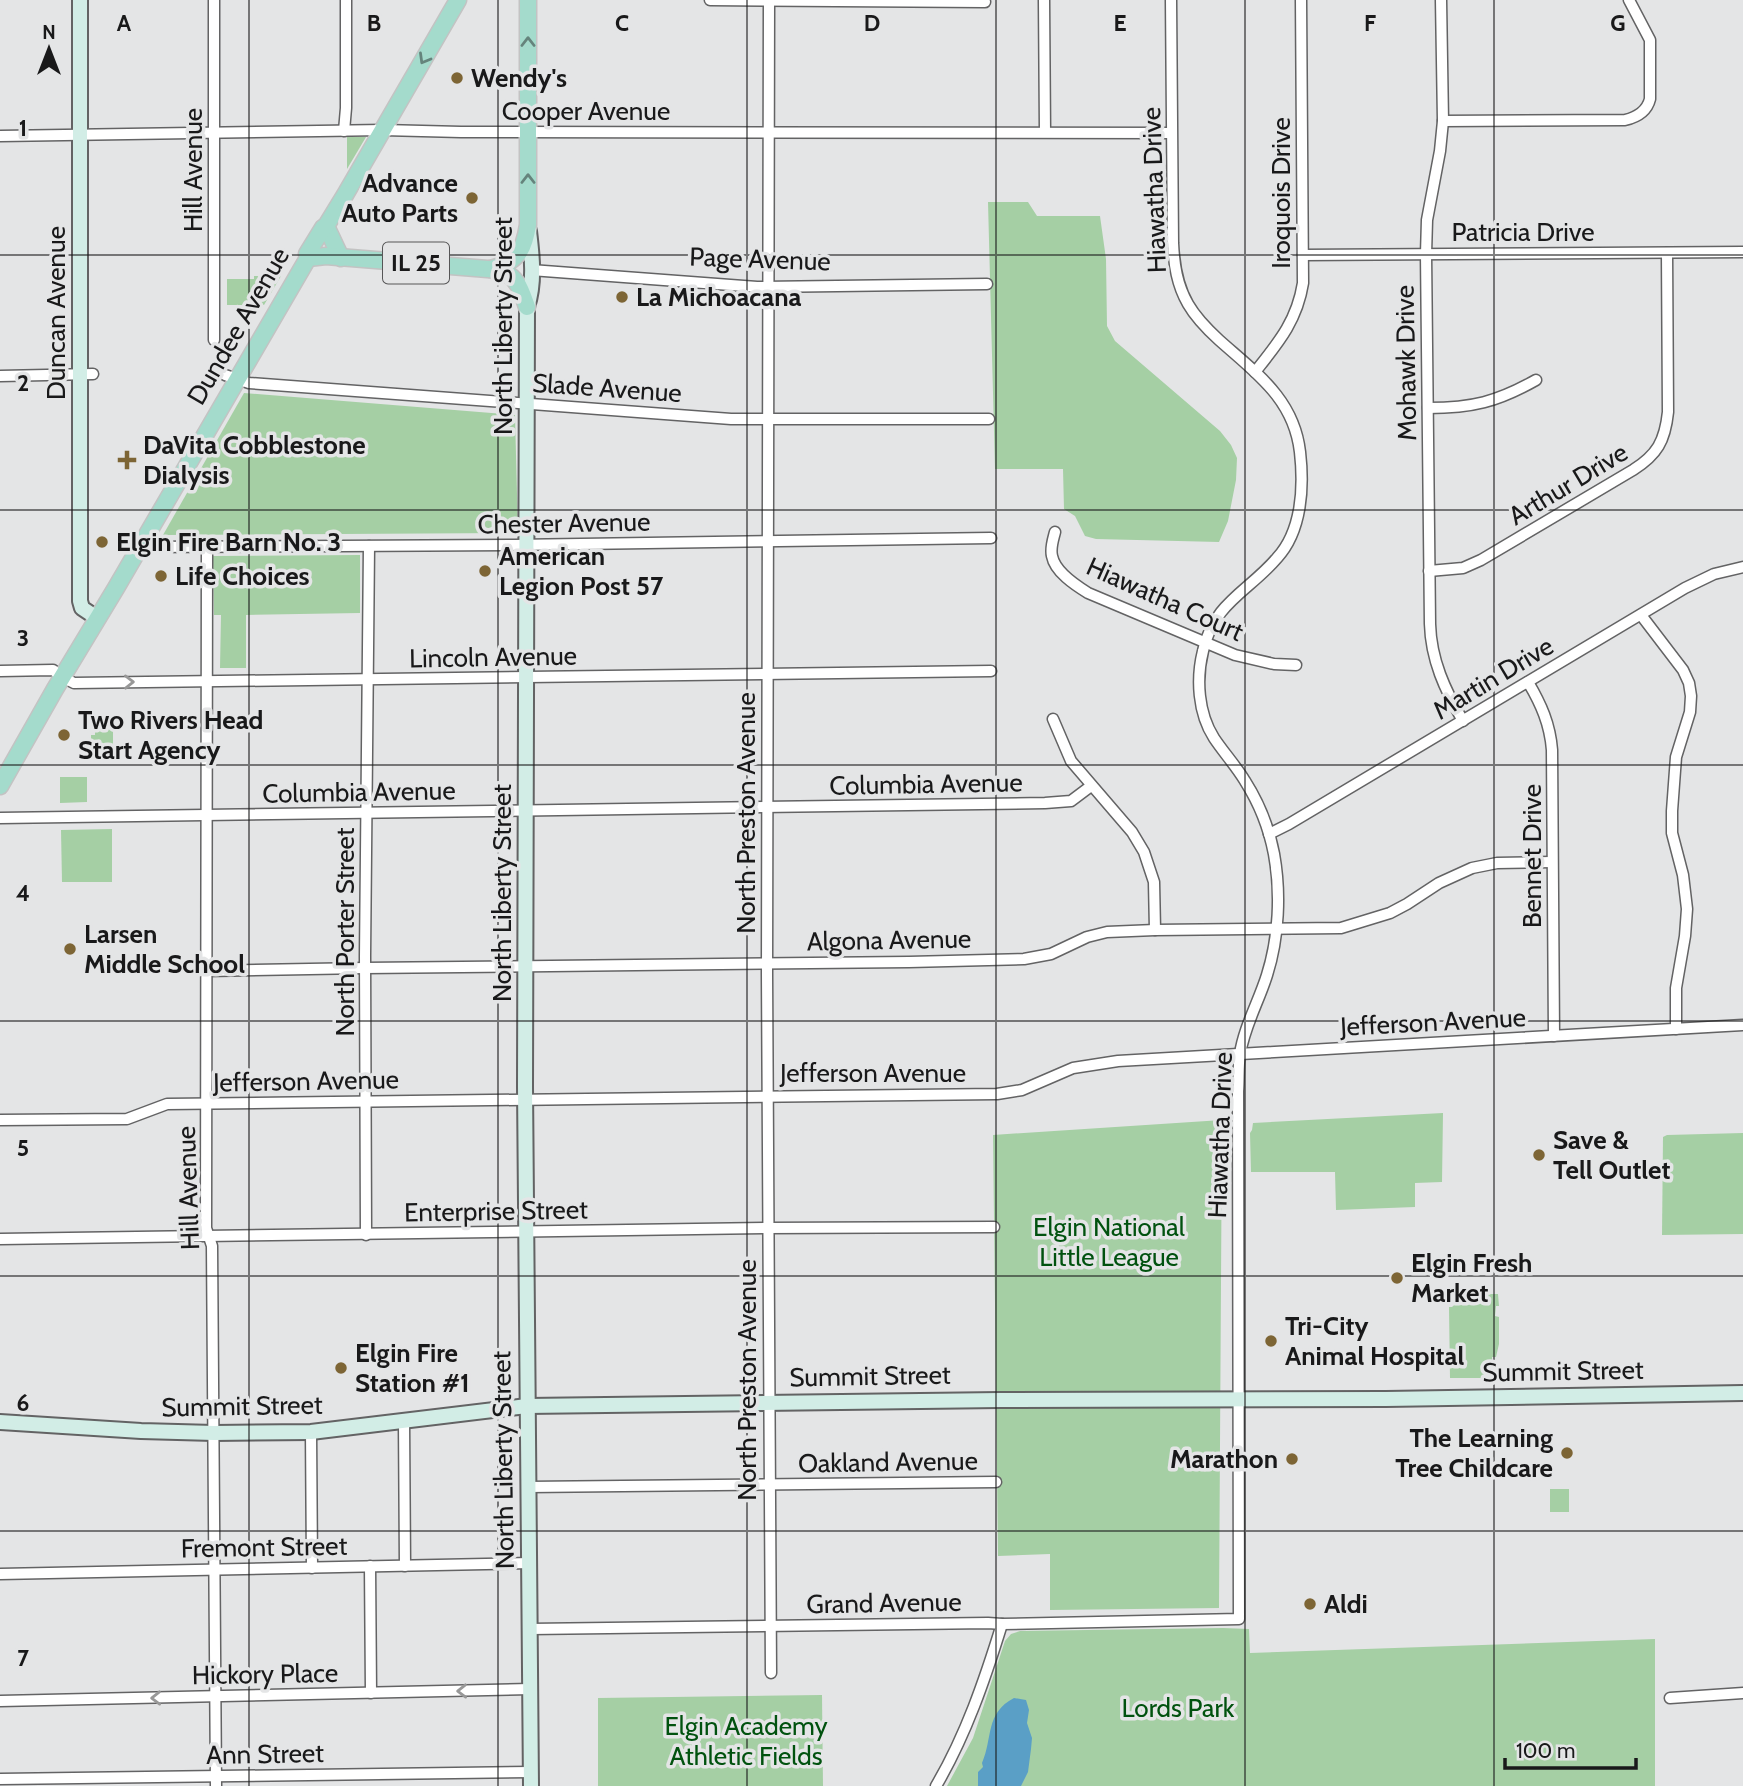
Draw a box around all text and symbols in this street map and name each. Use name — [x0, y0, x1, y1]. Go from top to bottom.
text: A — [117, 9, 132, 37]
text: B — [367, 9, 381, 37]
text: C — [615, 9, 629, 37]
text: D — [864, 9, 880, 37]
text: E — [1113, 9, 1127, 37]
text: F — [1364, 9, 1376, 37]
text: G — [1610, 9, 1626, 37]
north arrow — [14, 14, 84, 84]
text: N — [42, 21, 56, 44]
one-way arrow — [520, 36, 536, 46]
one-way arrow — [419, 52, 432, 65]
place label: Wendy's — [471, 62, 567, 94]
marker: Wendy's — [449, 70, 465, 86]
street label: Cooper Avenue — [502, 95, 670, 127]
street label: Hiawatha Drive — [1135, 106, 1173, 274]
street label: Hill Avenue — [177, 108, 209, 232]
text: 1 — [19, 114, 27, 142]
street label: Iroquois Drive — [1265, 117, 1297, 269]
place label: Advance Auto Parts — [342, 167, 458, 229]
one-way arrow — [520, 173, 536, 183]
marker: Advance Auto Parts — [464, 190, 480, 206]
street label: Patricia Drive — [1451, 216, 1595, 248]
street label: North Liberty Street — [487, 217, 519, 435]
street label: Duncan Avenue — [40, 226, 72, 400]
street label: Page Avenue — [689, 241, 831, 277]
street label: Dundee Avenue — [180, 242, 296, 410]
road number: IL 25 — [383, 242, 449, 284]
place label: La Michoacana — [636, 281, 801, 313]
street label: Mohawk Drive — [1389, 285, 1423, 441]
marker: La Michoacana — [614, 289, 630, 305]
street label: Slade Avenue — [531, 367, 683, 409]
text: 2 — [17, 369, 29, 397]
place label: DaVita Cobblestone Dialysis — [143, 429, 366, 491]
street label: Arthur Drive — [1503, 436, 1633, 532]
marker: DaVita Cobblestone Dialysis — [117, 450, 137, 470]
street label: Chester Avenue — [477, 505, 651, 541]
place label: Elgin Fire Barn No. 3 — [116, 526, 341, 558]
marker: Elgin Fire Barn No. 3 — [94, 534, 110, 550]
place label: American Legion Post 57 — [499, 540, 664, 602]
street label: Hiawatha Court — [1082, 550, 1249, 648]
place label: Life Choices — [175, 560, 310, 592]
marker: American Legion Post 57 — [477, 563, 493, 579]
marker: Life Choices — [153, 568, 169, 584]
text: 3 — [17, 624, 29, 652]
street label: Martin Drive — [1427, 630, 1559, 726]
street label: Lincoln Avenue — [409, 640, 577, 674]
one-way arrow — [124, 674, 135, 690]
street label: North Preston Avenue — [730, 692, 762, 934]
place label: Two Rivers Head Start Agency — [78, 704, 263, 766]
marker: Two Rivers Head Start Agency — [56, 727, 72, 743]
street label: Columbia Avenue — [829, 766, 1023, 802]
street label: Columbia Avenue — [262, 774, 456, 810]
street label: North Liberty Street — [486, 784, 518, 1002]
street label: Bennet Drive — [1516, 784, 1548, 928]
street label: North Porter Street — [329, 827, 361, 1037]
text: 4 — [16, 879, 30, 907]
place label: Larsen Middle School — [84, 918, 245, 980]
street label: Algona Avenue — [806, 923, 972, 957]
marker: Larsen Middle School — [62, 941, 78, 957]
street label: Jefferson Avenue — [1338, 1001, 1527, 1043]
street label: Hiawatha Drive — [1201, 1051, 1239, 1219]
street label: Jefferson Avenue — [779, 1057, 966, 1089]
street label: Jefferson Avenue — [212, 1063, 399, 1099]
place label: Save & Tell Outlet — [1553, 1124, 1670, 1186]
street label: Hill Avenue — [170, 1125, 206, 1251]
text: 5 — [17, 1134, 29, 1162]
marker: Save & Tell Outlet — [1531, 1147, 1547, 1163]
street label: Enterprise Street — [404, 1193, 588, 1229]
park label: Elgin National Little League — [1033, 1211, 1185, 1273]
place label: Elgin Fresh Market — [1411, 1247, 1532, 1309]
street label: North Preston Avenue — [731, 1259, 763, 1501]
marker: Elgin Fresh Market — [1389, 1270, 1405, 1286]
place label: Tri-City Animal Hospital — [1285, 1310, 1465, 1372]
marker: Tri-City Animal Hospital — [1263, 1333, 1279, 1349]
place label: Elgin Fire Station #1 — [355, 1337, 470, 1399]
street label: North Liberty Street — [485, 1350, 521, 1569]
street label: Summit Street — [1482, 1354, 1644, 1388]
street label: Summit Street — [789, 1359, 951, 1393]
marker: Elgin Fire Station #1 — [333, 1360, 349, 1376]
text: 6 — [17, 1389, 29, 1417]
street label: Summit Street — [161, 1389, 323, 1423]
place label: The Learning Tree Childcare — [1395, 1422, 1553, 1484]
place label: Marathon — [1170, 1443, 1278, 1475]
street label: Oakland Avenue — [798, 1444, 978, 1480]
marker: The Learning Tree Childcare — [1559, 1445, 1575, 1461]
marker: Marathon — [1284, 1451, 1300, 1467]
street label: Fremont Street — [180, 1530, 348, 1564]
street label: Grand Avenue — [806, 1586, 962, 1620]
place label: Aldi — [1324, 1588, 1368, 1620]
marker: Aldi — [1302, 1596, 1318, 1612]
text: 7 — [17, 1644, 29, 1672]
street label: Hickory Place — [192, 1657, 338, 1691]
one-way arrow — [456, 1683, 467, 1698]
one-way arrow — [150, 1690, 161, 1706]
park label: Lords Park — [1122, 1692, 1235, 1724]
park label: Elgin Academy Athletic Fields — [664, 1710, 828, 1772]
scale bar — [1505, 1726, 1636, 1770]
street label: Ann Street — [206, 1737, 324, 1771]
text: 100 m — [1516, 1738, 1575, 1763]

